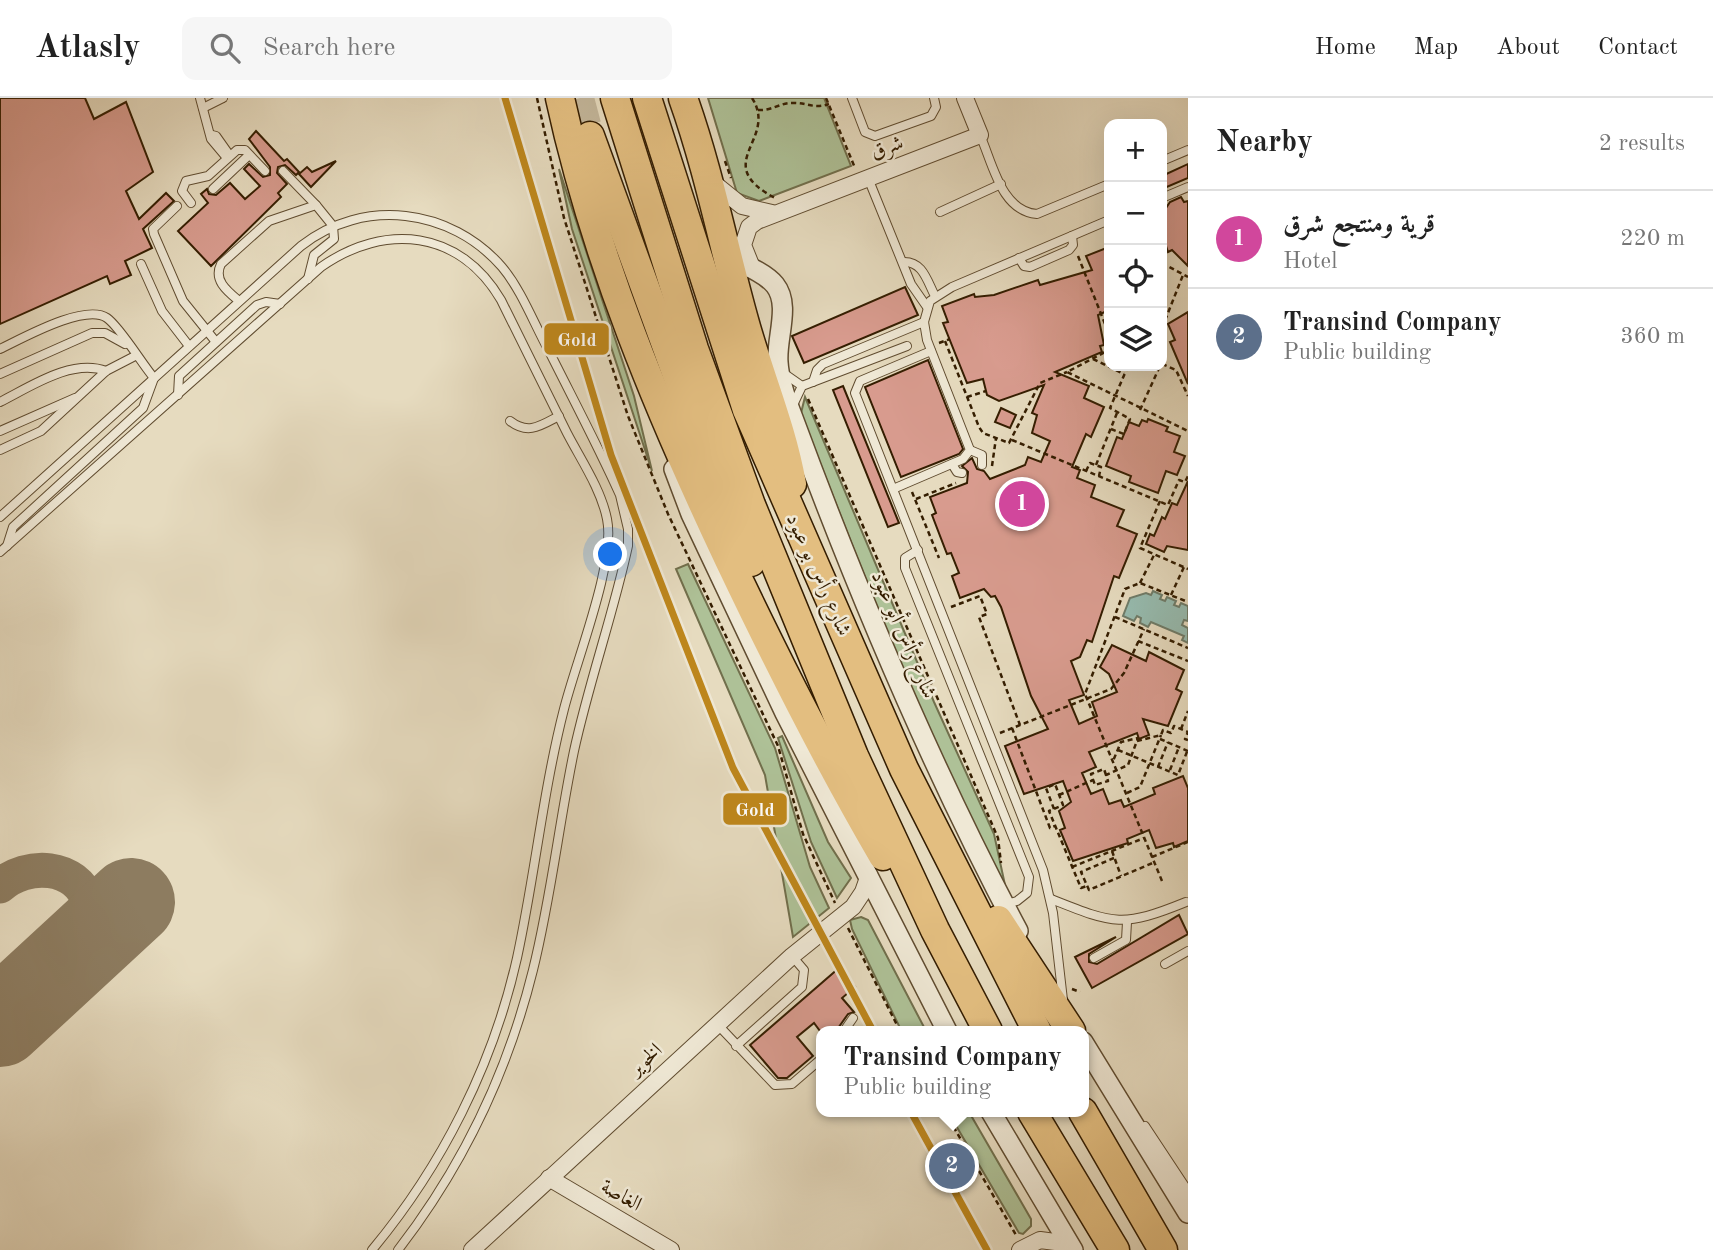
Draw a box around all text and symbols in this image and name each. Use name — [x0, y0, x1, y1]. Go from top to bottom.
search box — [182, 17, 672, 80]
icon: search — [206, 29, 244, 67]
text: Atlasly — [35, 32, 140, 65]
text: Search here — [262, 35, 396, 61]
text: Home — [1315, 36, 1376, 60]
text: Map — [1414, 36, 1458, 60]
text: About — [1496, 36, 1560, 60]
text: Contact — [1598, 36, 1678, 60]
map controls — [1104, 119, 1167, 371]
button: + — [1104, 119, 1167, 182]
text: Nearby — [1216, 128, 1313, 158]
street label: شرق — [868, 132, 907, 166]
text: 2 results — [1599, 132, 1685, 155]
button: − — [1104, 182, 1167, 245]
text: قرية ومنتجع شرق — [1283, 212, 1435, 238]
text: 1 — [1232, 227, 1246, 250]
text: 220 m — [1620, 227, 1685, 250]
button: locate — [1104, 245, 1167, 308]
text: Hotel — [1283, 250, 1337, 273]
button: layers — [1104, 308, 1167, 371]
text: Transind Company — [1283, 310, 1502, 336]
line badge: Gold — [543, 322, 610, 356]
text: 2 — [1232, 325, 1246, 348]
text: 360 m — [1620, 325, 1685, 348]
text: Gold — [557, 332, 597, 351]
text: Public building — [1283, 341, 1431, 364]
pin: 1 — [999, 478, 1045, 530]
street label: شارع رأس بو عبود — [776, 508, 860, 642]
your location — [593, 537, 627, 571]
street label: شارع رأس أبو عبود — [861, 566, 945, 704]
line badge: Gold — [722, 792, 788, 826]
text: Gold — [735, 802, 775, 821]
popup — [816, 1026, 1089, 1117]
street label: الخوير — [624, 1040, 667, 1082]
text: Transind Company — [843, 1045, 1062, 1071]
text: Public building — [843, 1076, 991, 1099]
pin: 2 — [929, 1140, 975, 1192]
street label: الغاصة — [597, 1176, 645, 1216]

